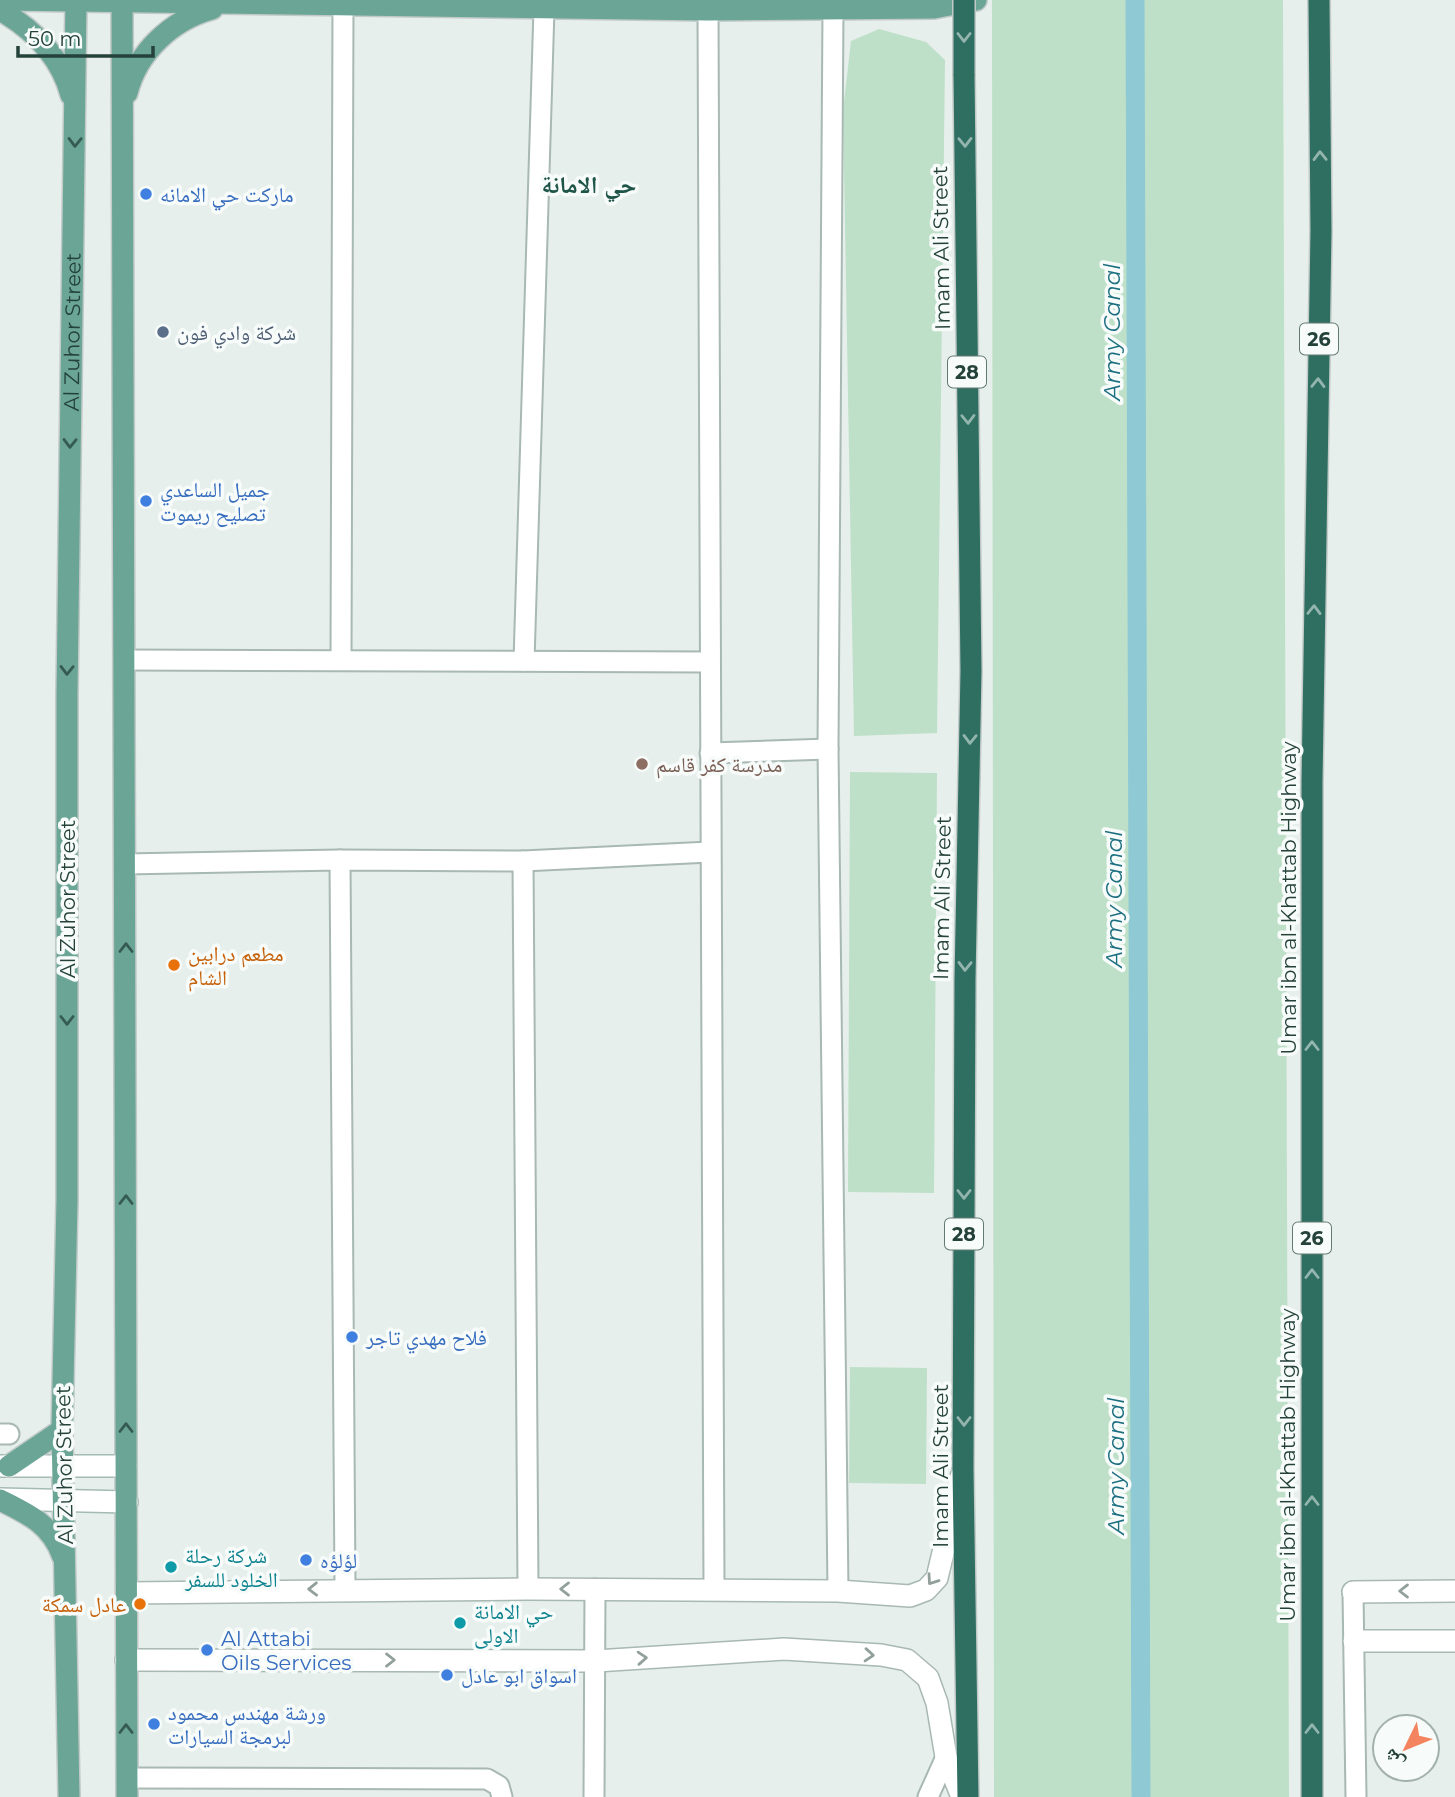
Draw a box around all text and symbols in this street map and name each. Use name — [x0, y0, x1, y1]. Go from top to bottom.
scale bar — [18, 14, 152, 58]
text: 50 m — [28, 26, 82, 51]
one-way arrow — [956, 32, 972, 43]
one-way arrow — [67, 137, 83, 147]
one-way arrow — [957, 137, 972, 148]
one-way arrow — [1313, 150, 1328, 161]
street label: Imam Ali Street — [927, 166, 955, 330]
district label: حي الامانة — [542, 170, 636, 203]
place label: ماركت حي الامانه — [160, 182, 294, 211]
marker: ماركت حي الامانه — [138, 186, 154, 202]
street label: Al Zuhor Street — [58, 253, 85, 412]
water label: Army Canal — [1098, 263, 1126, 402]
place label: شركة وادي فون — [177, 320, 296, 349]
marker: شركة وادي فون — [155, 324, 171, 340]
road number: 26 — [1300, 324, 1338, 354]
road number: 28 — [948, 356, 986, 388]
one-way arrow — [1311, 377, 1326, 388]
one-way arrow — [960, 414, 976, 425]
one-way arrow — [63, 437, 78, 448]
place label: جميل الساعدي تصليح ريموت — [160, 477, 270, 527]
marker: جميل الساعدي تصليح ريموت — [138, 493, 154, 509]
one-way arrow — [1306, 605, 1322, 615]
one-way arrow — [59, 665, 75, 676]
one-way arrow — [962, 734, 977, 745]
street label: Umar ibn al-Khattab Highway — [1276, 741, 1301, 1055]
place label: مدرسة كفر قاسم — [656, 752, 782, 779]
marker: مدرسة كفر قاسم — [634, 756, 650, 772]
street label: Imam Ali Street — [928, 816, 956, 980]
street label: Al Zuhor Street — [55, 820, 80, 978]
water label: Army Canal — [1100, 830, 1128, 969]
place label: مطعم درابين الشام — [188, 941, 284, 992]
one-way arrow — [118, 943, 134, 953]
marker: مطعم درابين الشام — [166, 957, 182, 973]
one-way arrow — [957, 962, 973, 972]
one-way arrow — [59, 1015, 75, 1026]
one-way arrow — [1304, 1041, 1320, 1051]
one-way arrow — [956, 1189, 972, 1200]
one-way arrow — [118, 1195, 134, 1205]
road number: 28 — [945, 1218, 983, 1250]
road number: 26 — [1293, 1222, 1331, 1254]
one-way arrow — [1304, 1268, 1320, 1279]
street label: Umar ibn al-Khattab Highway — [1275, 1308, 1300, 1622]
place label: فلاح مهدي تاجر — [365, 1325, 487, 1354]
marker: فلاح مهدي تاجر — [344, 1329, 360, 1345]
street label: Imam Ali Street — [928, 1384, 953, 1548]
street label: Al Zuhor Street — [50, 1385, 78, 1545]
water label: Army Canal — [1102, 1397, 1130, 1536]
one-way arrow — [956, 1417, 972, 1427]
one-way arrow — [118, 1422, 134, 1433]
one-way arrow — [1304, 1496, 1320, 1506]
place label: شركة رحلة الخلود للسفر — [184, 1543, 278, 1592]
place label: لؤلؤه — [320, 1548, 357, 1573]
marker: لؤلؤه — [298, 1552, 314, 1568]
marker: شركة رحلة الخلود للسفر — [163, 1559, 179, 1575]
one-way arrow — [928, 1572, 941, 1585]
one-way arrow — [307, 1581, 317, 1597]
one-way arrow — [559, 1581, 569, 1597]
one-way arrow — [1398, 1584, 1409, 1599]
place label: عادل سمكة — [42, 1592, 126, 1617]
marker: عادل سمكة — [132, 1596, 148, 1612]
place label: حي الامانة الاولى — [474, 1599, 553, 1649]
marker: حي الامانة الاولى — [452, 1615, 468, 1631]
place label: Al Attabi Oils Services — [221, 1626, 352, 1675]
marker: Al Attabi Oils Services — [199, 1642, 215, 1658]
one-way arrow — [864, 1647, 875, 1662]
one-way arrow — [637, 1651, 648, 1666]
one-way arrow — [385, 1652, 396, 1668]
place label: اسواق ابو عادل — [461, 1663, 577, 1689]
marker: اسواق ابو عادل — [439, 1667, 455, 1683]
place label: ورشة مهندس محمود لبرمجة السيارات — [168, 1700, 326, 1749]
north arrow — [1371, 1713, 1441, 1783]
marker: ورشة مهندس محمود لبرمجة السيارات — [146, 1716, 162, 1732]
one-way arrow — [119, 1723, 134, 1734]
one-way arrow — [1304, 1723, 1320, 1734]
text: ش — [1379, 1744, 1409, 1774]

